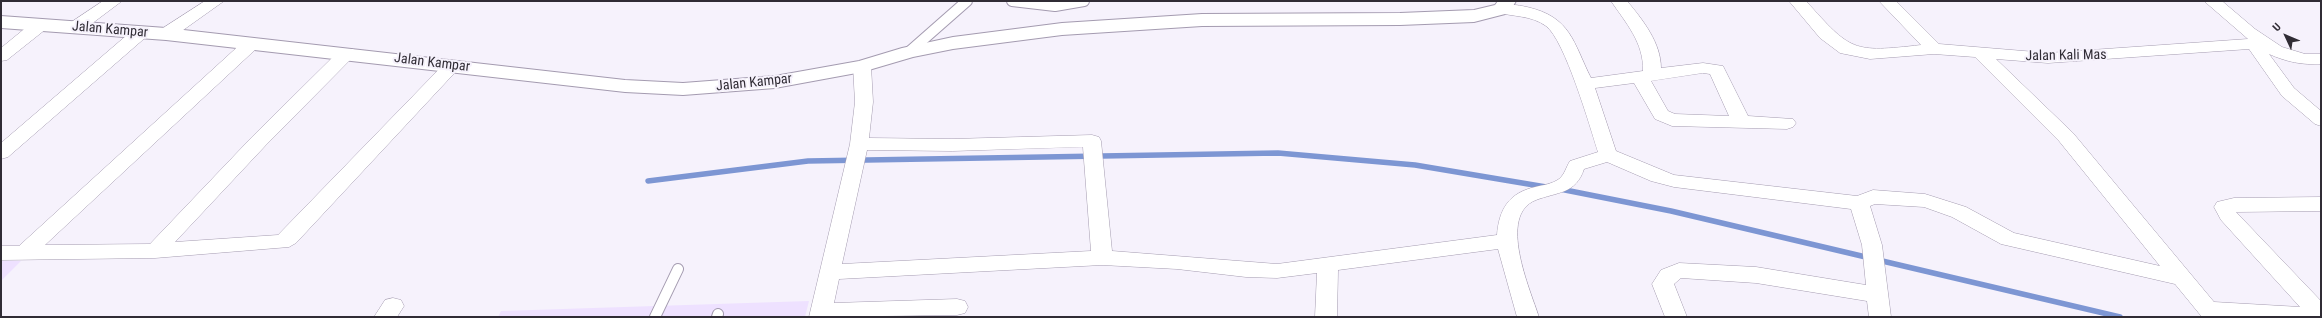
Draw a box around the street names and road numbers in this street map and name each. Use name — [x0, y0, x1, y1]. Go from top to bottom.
street label: Jalan Kampar — [71, 18, 149, 42]
street label: Jalan Kali Mas — [2025, 47, 2107, 65]
street label: Jalan Kampar — [393, 50, 471, 76]
street label: Jalan Kampar — [715, 71, 793, 95]

